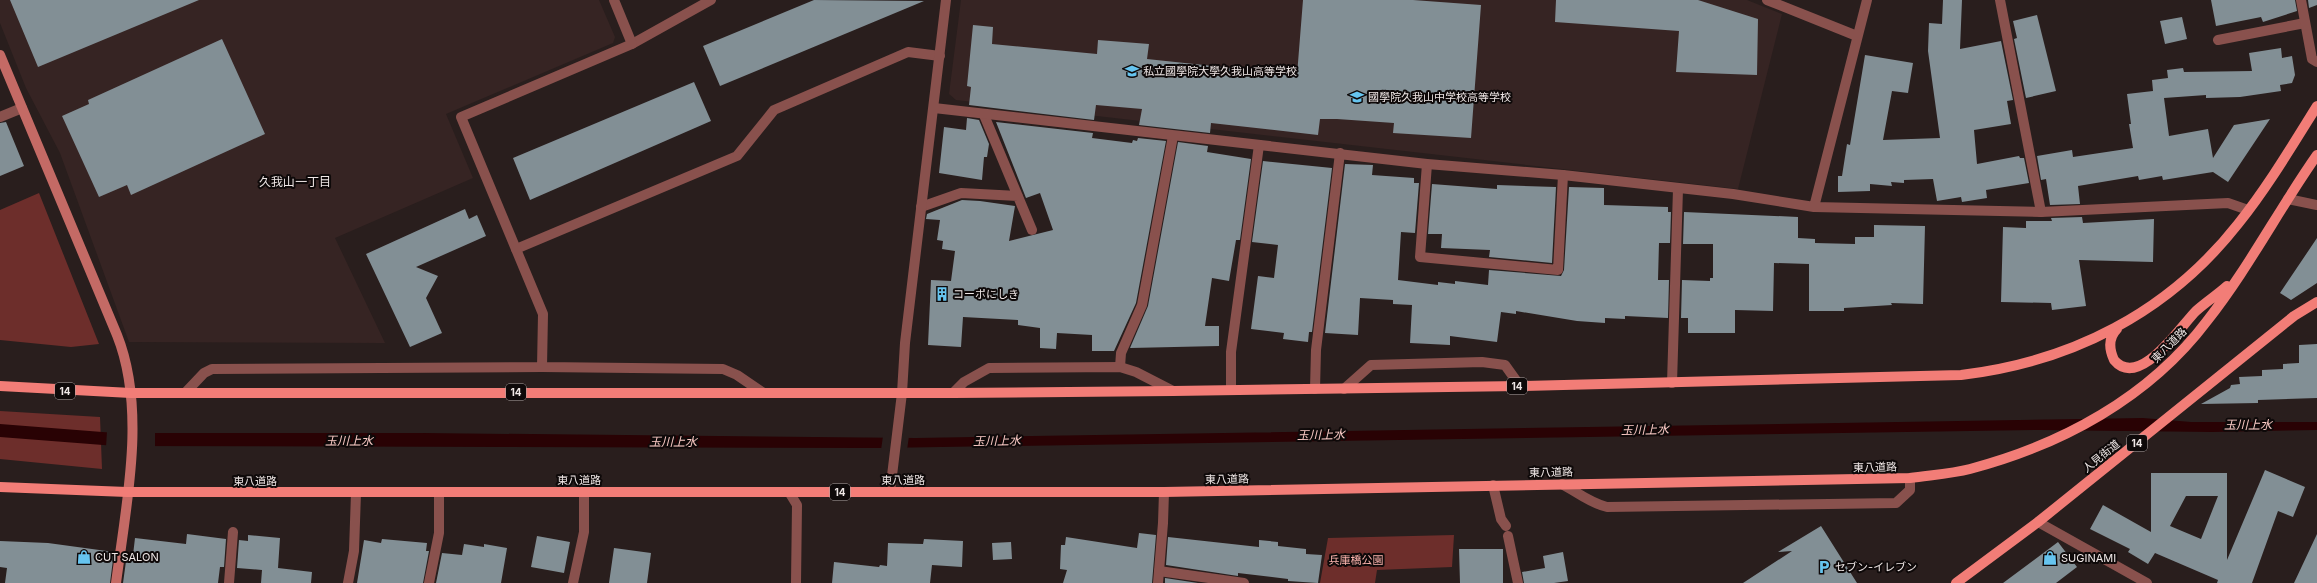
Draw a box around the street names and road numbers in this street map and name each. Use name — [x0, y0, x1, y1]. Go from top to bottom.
street label: 東八道路 — [2148, 324, 2190, 366]
road number: 14 — [1507, 378, 1527, 394]
road number: 14 — [55, 383, 75, 399]
road number: 14 — [506, 384, 526, 400]
road number: 14 — [2127, 435, 2147, 451]
street label: 人見街道 — [2079, 437, 2123, 475]
street label: 東八道路 — [1853, 460, 1897, 474]
street label: 東八道路 — [1529, 465, 1573, 479]
street label: 東八道路 — [1205, 472, 1249, 486]
street label: 東八道路 — [557, 473, 601, 487]
street label: 東八道路 — [881, 473, 925, 487]
street label: 東八道路 — [233, 474, 277, 488]
road number: 14 — [830, 484, 850, 500]

